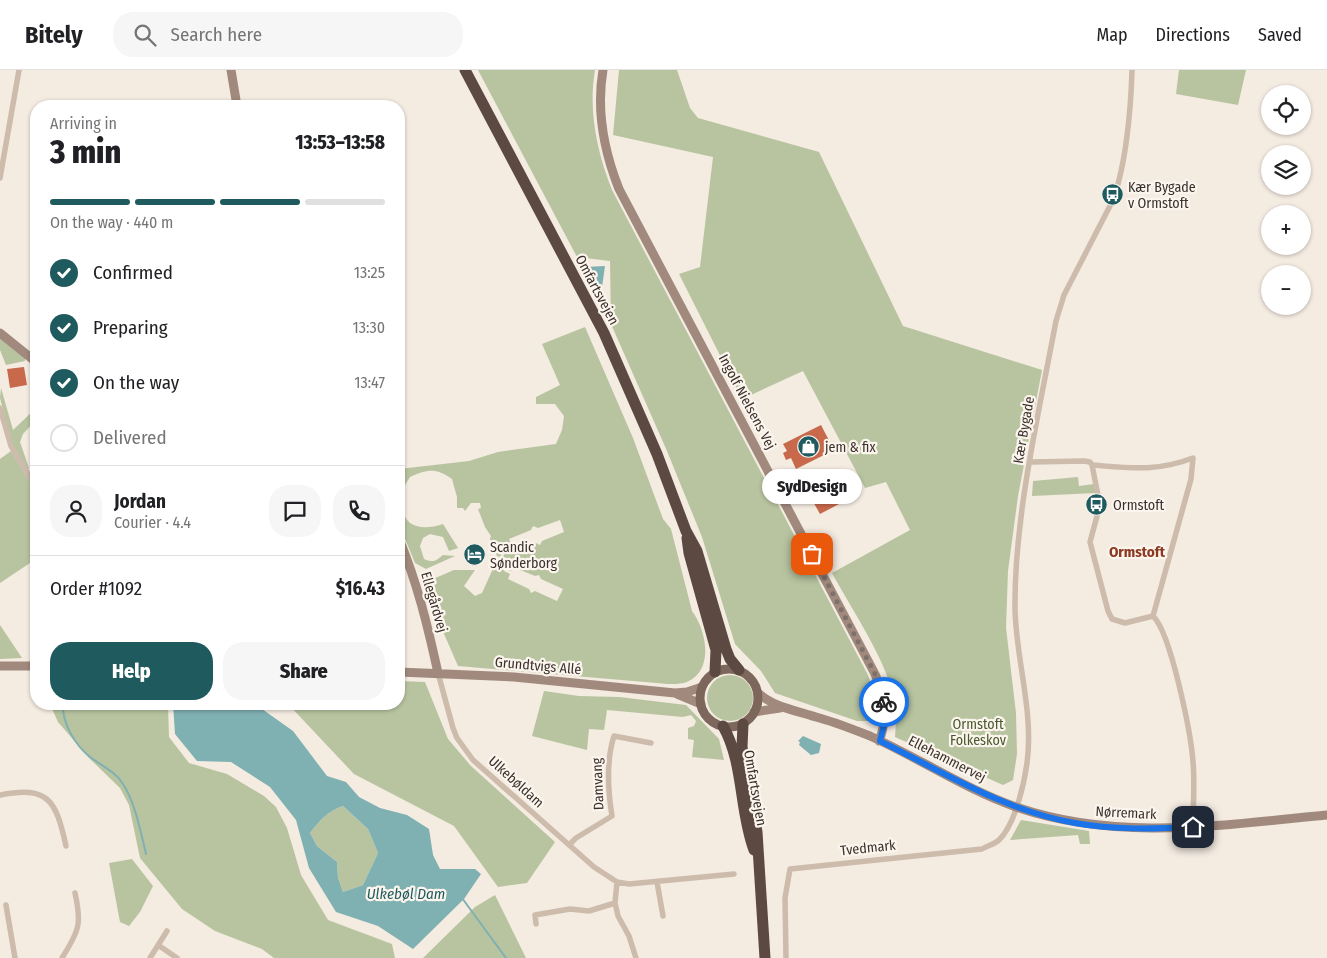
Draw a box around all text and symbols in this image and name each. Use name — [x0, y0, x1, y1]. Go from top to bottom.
search box — [113, 12, 463, 57]
text: Bitely — [25, 21, 83, 49]
icon: search — [131, 21, 159, 49]
text: Search here — [171, 23, 262, 46]
text: Map — [1096, 24, 1128, 46]
text: Directions — [1156, 24, 1230, 46]
text: Saved — [1258, 24, 1302, 46]
map controls — [1261, 85, 1311, 315]
button: locate — [1261, 85, 1311, 135]
text: Arriving in — [50, 114, 117, 133]
text: 13:53–13:58 — [295, 131, 385, 154]
text: 3 min — [50, 133, 121, 171]
button: layers — [1261, 145, 1311, 195]
place label: Kær Bygade v Ormstoft — [1128, 179, 1196, 212]
bus stop icon: Kær Bygade v Ormstoft — [1100, 183, 1124, 207]
button: + — [1261, 205, 1311, 255]
text: On the way · 440 m — [50, 213, 173, 232]
street label: Omfartsvejen — [572, 252, 622, 328]
icon: check — [50, 259, 78, 287]
text: Confirmed — [93, 261, 173, 284]
text: 13:25 — [354, 263, 385, 282]
button: − — [1261, 265, 1311, 315]
icon: check — [50, 314, 78, 342]
text: Preparing — [93, 316, 168, 339]
text: 13:30 — [352, 318, 385, 337]
street label: Ingolf Nielsens Vej — [715, 351, 779, 453]
icon: check — [50, 369, 78, 397]
text: On the way — [93, 371, 179, 394]
text: 13:47 — [354, 373, 385, 392]
street label: Kær Bygade — [1010, 395, 1038, 465]
text: Delivered — [93, 426, 167, 449]
shop icon: jem & fix — [797, 435, 821, 459]
place label: jem & fix — [824, 439, 876, 456]
callout: SydDesign — [762, 469, 862, 504]
text: SydDesign — [777, 477, 847, 496]
button: person — [50, 485, 102, 537]
button: chat — [269, 485, 321, 537]
button: phone — [333, 485, 385, 537]
text: Jordan — [114, 490, 166, 513]
bus stop icon: Ormstoft — [1085, 493, 1109, 517]
place label: Ormstoft — [1113, 497, 1164, 514]
text: Courier · 4.4 — [114, 513, 191, 532]
pin — [791, 533, 833, 575]
place label: Scandic Sønderborg — [490, 539, 557, 572]
icon: bag — [798, 540, 826, 568]
hotel icon: Scandic Sønderborg — [462, 543, 486, 567]
district label: Ormstoft — [1109, 543, 1166, 561]
street label: Ellegårdvej — [417, 570, 451, 634]
text: Order #1092 — [50, 577, 142, 600]
text: $16.43 — [336, 577, 385, 600]
button: Help — [50, 642, 213, 700]
button: Share — [223, 642, 385, 700]
street label: Grundtvigs Allé — [494, 654, 582, 678]
courier — [859, 677, 909, 727]
icon: bike — [870, 688, 898, 716]
park label: Ormstoft Folkeskov — [950, 716, 1007, 749]
street label: Ellehammervej — [905, 732, 989, 786]
street label: Omfartsvejen — [740, 749, 770, 827]
street label: Ulkebøldam — [485, 753, 547, 811]
street label: Damvang — [589, 757, 607, 810]
street label: Nørremark — [1095, 803, 1157, 823]
pin — [1172, 806, 1214, 848]
icon: home — [1179, 813, 1207, 841]
street label: Tvedmark — [839, 837, 897, 859]
water label: Ulkebøl Dam — [367, 885, 445, 903]

